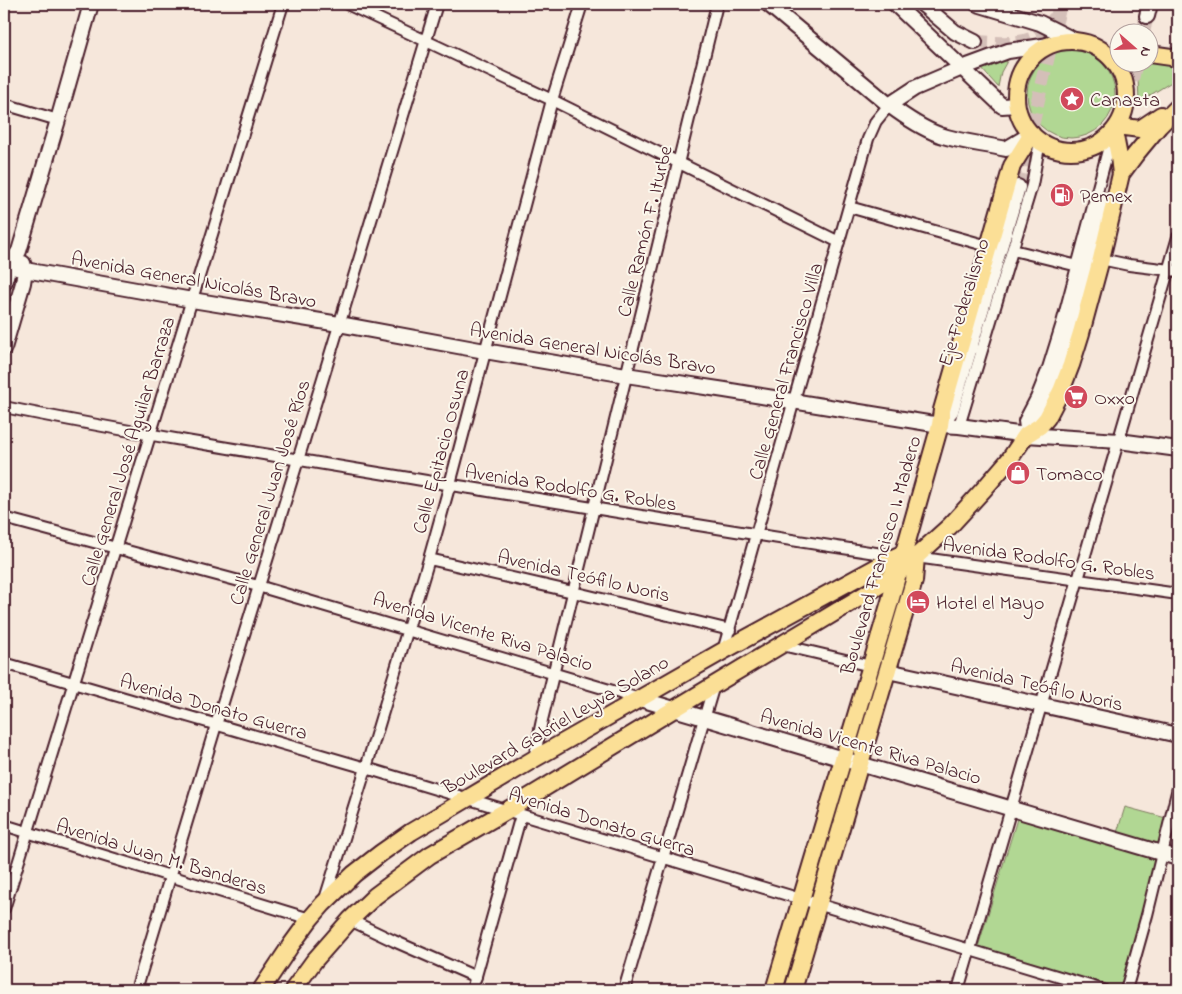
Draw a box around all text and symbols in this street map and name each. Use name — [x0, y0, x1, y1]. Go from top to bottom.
north arrow — [1110, 22, 1160, 72]
text: N — [1133, 44, 1156, 60]
place icon: Canasta — [1059, 86, 1085, 112]
place label: Canasta — [1090, 87, 1160, 116]
street label: Calle Ramón F. Iturbe — [611, 143, 682, 320]
fuel station icon: Pemex — [1049, 182, 1075, 208]
place label: Pemex — [1080, 183, 1133, 212]
street label: Eje Federalismo — [932, 235, 999, 370]
street label: Avenida General Nicolás Bravo — [69, 246, 319, 317]
street label: Calle General Francisco Villa — [742, 260, 832, 484]
street label: Calle General José Aguilar Barraza — [74, 313, 185, 591]
street label: Avenida General Nicolás Bravo — [467, 317, 718, 384]
street label: Calle Epitacio Osuna — [406, 366, 478, 537]
street label: Calle General Juan José Ríos — [223, 376, 320, 609]
supermarket icon: Oxxo — [1063, 384, 1089, 410]
place label: Oxxo — [1094, 385, 1135, 414]
street label: Boulevard Francisco I. Madero — [834, 433, 930, 679]
street label: Avenida Rodolfo G. Robles — [462, 458, 679, 521]
shop icon: Tomaco — [1005, 460, 1031, 486]
place label: Tomaco — [1036, 461, 1103, 490]
street label: Avenida Rodolfo G. Robles — [940, 531, 1157, 590]
street label: Avenida Teófilo Noris — [494, 543, 673, 611]
street label: Avenida Vicente Riva Palacio — [369, 586, 596, 681]
hotel icon: Hotel el Mayo — [905, 589, 931, 615]
place label: Hotel el Mayo — [936, 590, 1044, 619]
street label: Boulevard Gabriel Leyva Solano — [437, 649, 675, 804]
street label: Avenida Teófilo Noris — [947, 652, 1126, 720]
street label: Avenida Donato Guerra — [116, 668, 311, 749]
street label: Avenida Vicente Riva Palacio — [756, 703, 984, 794]
street label: Avenida Donato Guerra — [504, 781, 698, 866]
street label: Avenida Juan M. Banderas — [52, 812, 271, 904]

